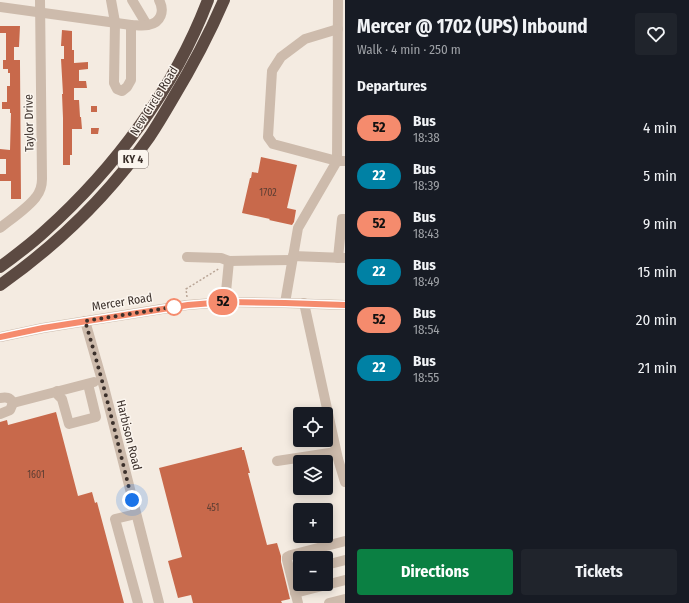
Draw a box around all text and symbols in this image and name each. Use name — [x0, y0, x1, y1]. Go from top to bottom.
button: heart — [635, 13, 677, 55]
text: Mercer @ 1702 (UPS) Inbound — [357, 15, 588, 38]
text: Walk · 4 min · 250 m — [357, 42, 461, 57]
street label: New Circle Road — [127, 64, 181, 138]
text: Departures — [357, 77, 427, 95]
street label: Taylor Drive — [21, 94, 37, 152]
text: Bus — [413, 112, 436, 130]
text: 52 — [372, 119, 386, 136]
text: 4 min — [643, 119, 677, 137]
text: 18:38 — [413, 130, 440, 145]
road number: KY 4 — [118, 150, 148, 168]
text: Bus — [413, 160, 436, 178]
text: 22 — [373, 167, 385, 184]
text: 5 min — [643, 167, 677, 185]
text: 18:39 — [413, 178, 439, 193]
house number: 1702 — [259, 187, 277, 199]
text: Bus — [413, 208, 436, 226]
text: 52 — [372, 215, 386, 232]
text: 9 min — [643, 215, 677, 233]
text: 18:43 — [413, 226, 439, 241]
text: Bus — [413, 256, 436, 274]
text: 22 — [373, 263, 385, 280]
text: 15 min — [638, 263, 677, 281]
text: 18:49 — [413, 274, 440, 289]
line badge: 52 — [205, 289, 241, 315]
street label: Mercer Road — [91, 290, 153, 314]
text: 52 — [216, 293, 230, 310]
unlabelled marker — [165, 298, 183, 316]
text: Bus — [413, 304, 436, 322]
text: 52 — [372, 311, 386, 328]
text: 20 min — [636, 311, 677, 329]
text: 18:54 — [413, 322, 440, 337]
text: Bus — [413, 352, 436, 370]
text: 22 — [373, 359, 385, 376]
text: 21 min — [638, 359, 677, 377]
text: 18:55 — [413, 370, 439, 385]
street label: Harbison Road — [113, 398, 145, 472]
map controls — [293, 407, 333, 591]
button: locate — [293, 407, 333, 447]
button: layers — [293, 455, 333, 495]
house number: 1601 — [27, 469, 45, 481]
your location — [122, 490, 142, 510]
house number: 451 — [207, 502, 219, 514]
button: + — [293, 503, 333, 543]
button: Directions — [357, 549, 513, 595]
button: Tickets — [521, 549, 677, 595]
button: − — [293, 551, 333, 591]

